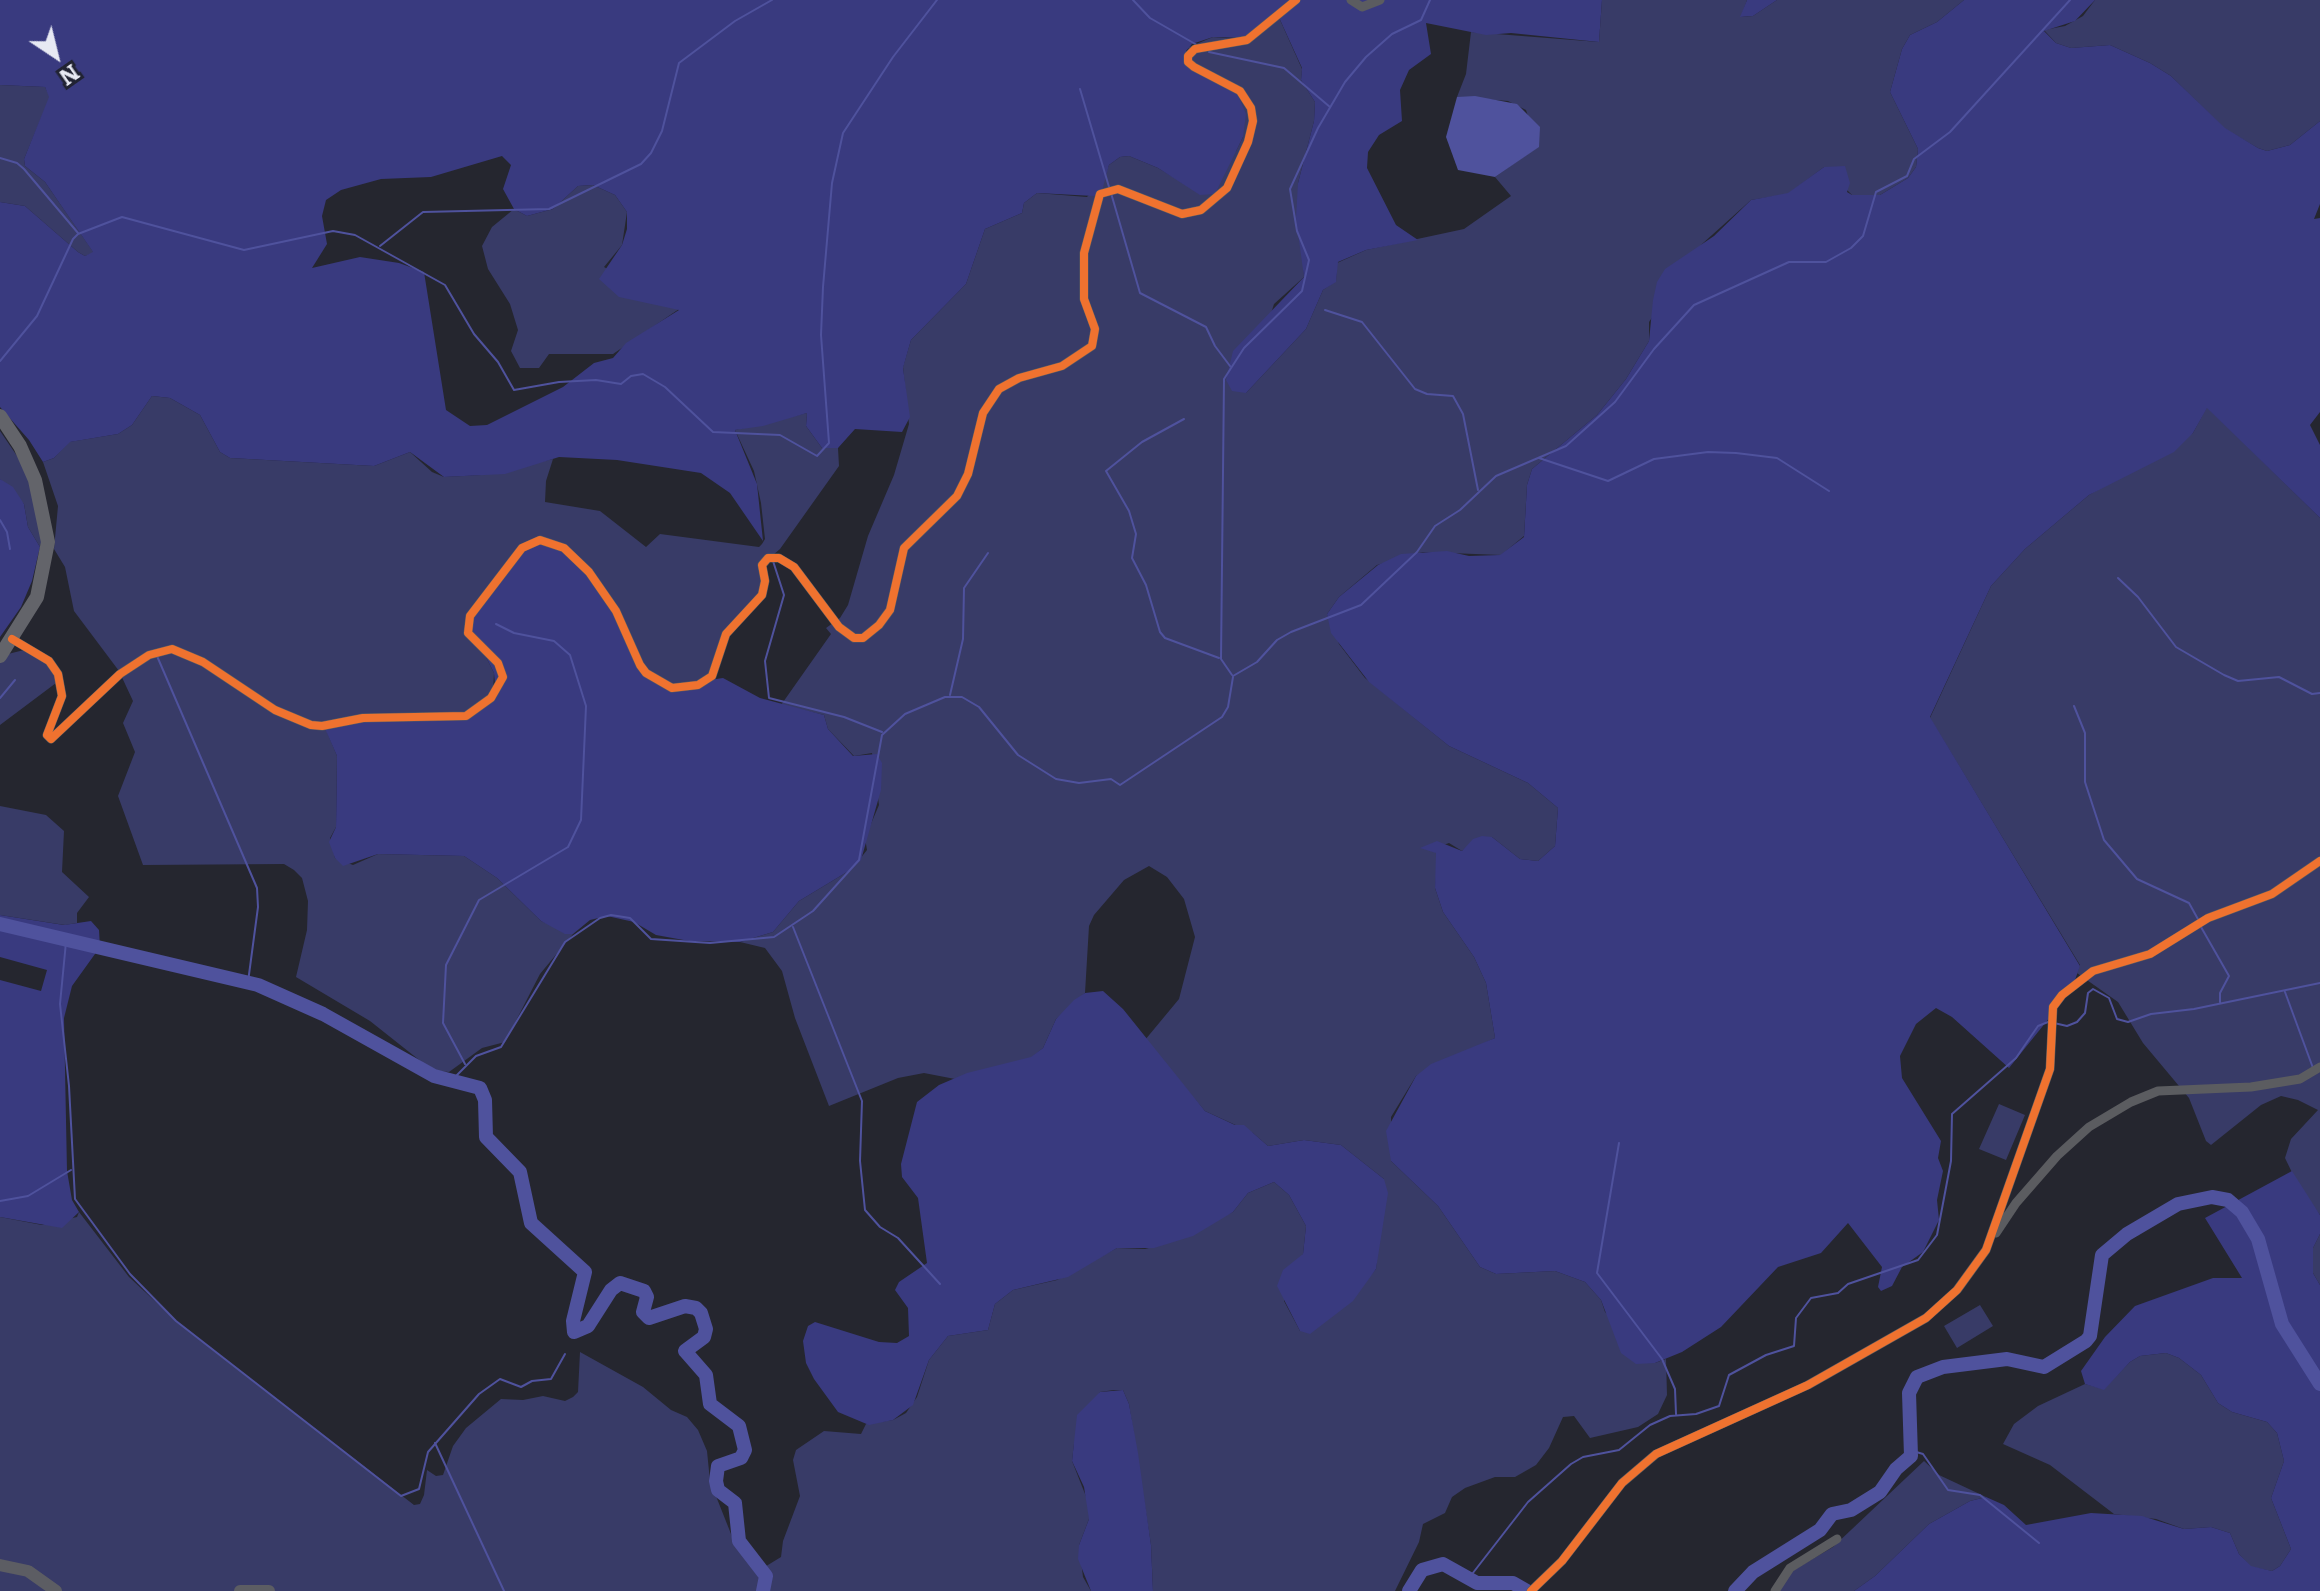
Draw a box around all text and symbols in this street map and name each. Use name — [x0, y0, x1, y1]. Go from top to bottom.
north arrow — [16, 16, 96, 96]
text: N — [53, 57, 87, 95]

